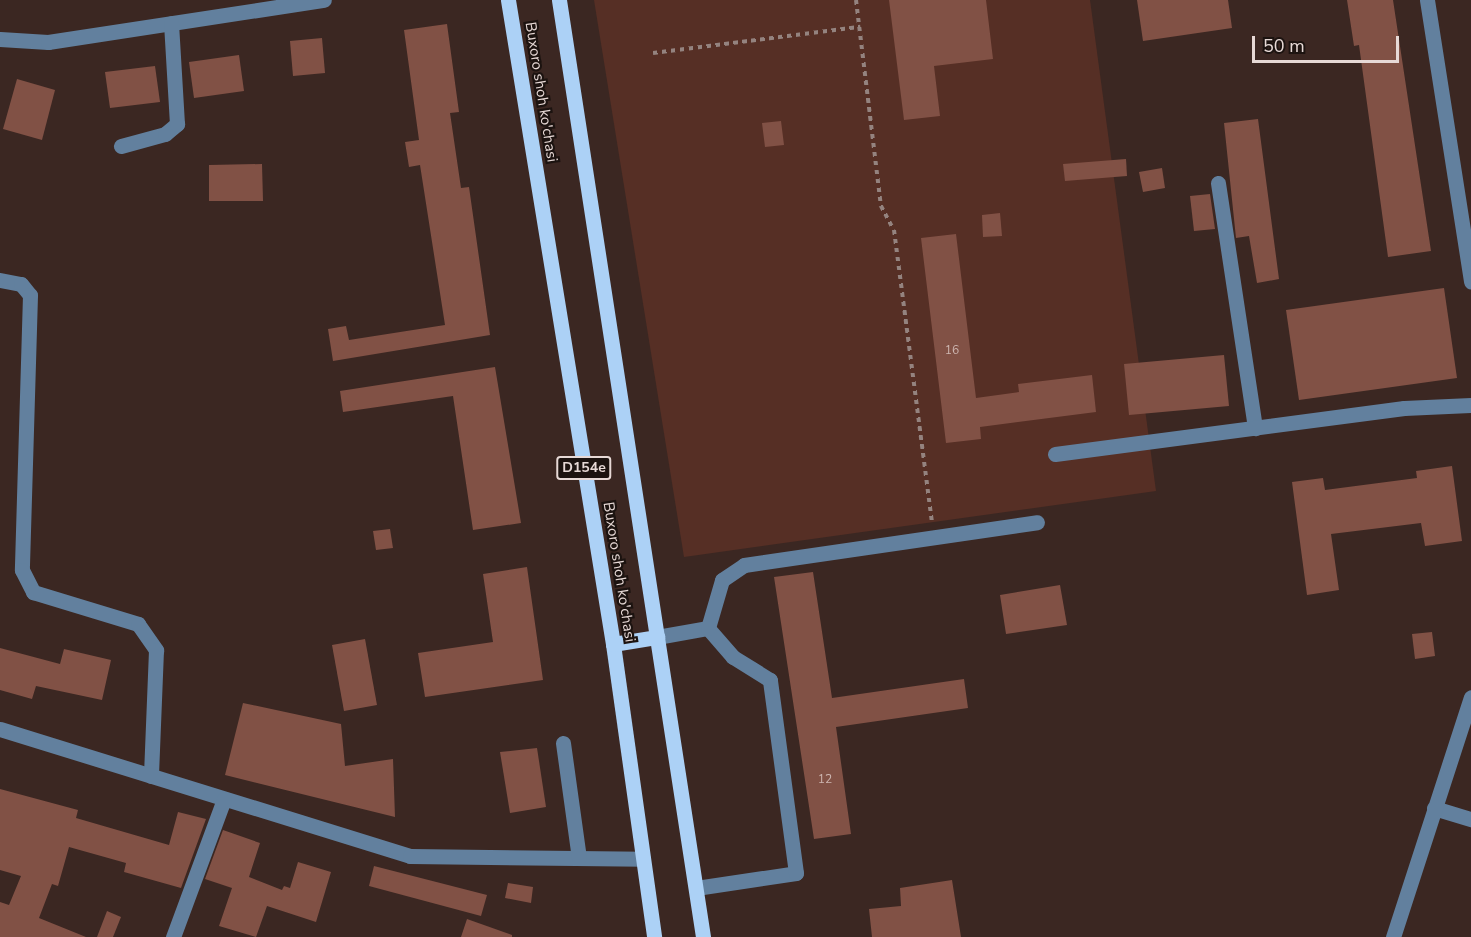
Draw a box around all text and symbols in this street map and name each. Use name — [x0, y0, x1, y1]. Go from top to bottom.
street label: Buxoro shoh ko'chasi — [521, 21, 561, 163]
scale bar — [1255, 24, 1402, 62]
text: 50 m — [1263, 34, 1305, 58]
house number: 16 — [945, 344, 959, 358]
road number: D154e — [556, 457, 612, 479]
street label: Buxoro shoh ko'chasi — [599, 501, 639, 643]
house number: 12 — [818, 773, 832, 787]

